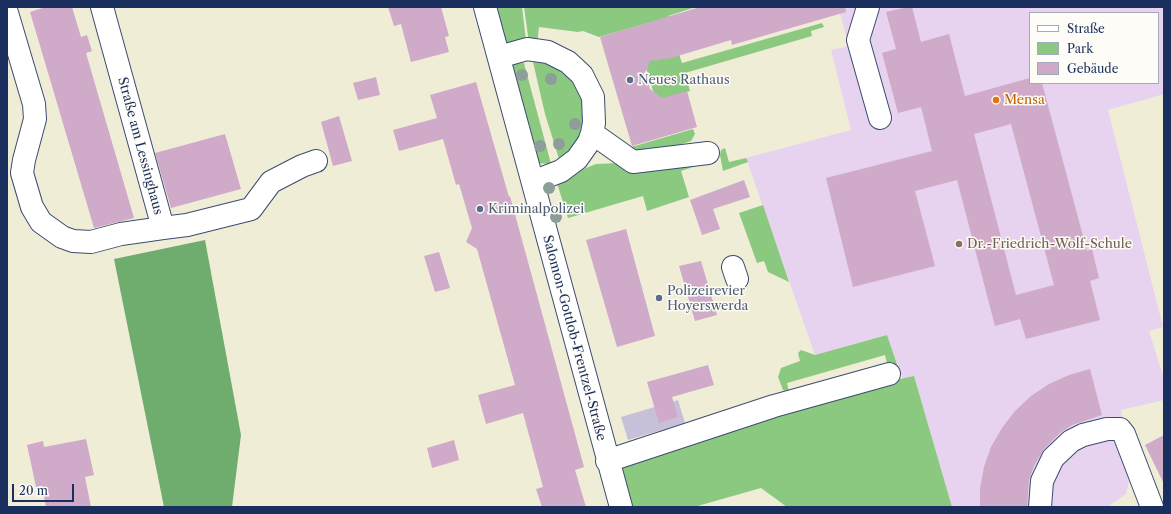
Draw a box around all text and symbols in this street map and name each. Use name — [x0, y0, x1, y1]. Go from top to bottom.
legend — [1029, 12, 1159, 84]
text: Straße — [1067, 21, 1105, 36]
text: Park — [1067, 41, 1093, 56]
text: Gebäude — [1067, 61, 1118, 76]
place label: Neues Rathaus — [638, 72, 730, 88]
marker: Neues Rathaus — [625, 75, 635, 85]
street label: Straße am Lessinghaus — [114, 76, 166, 216]
place label: Mensa — [1004, 92, 1045, 108]
marker: Mensa — [991, 95, 1001, 105]
place label: Kriminalpolizei — [488, 201, 584, 217]
marker: Kriminalpolizei — [475, 204, 485, 214]
street label: Salomon-Gottlob-Frentzel-Straße — [539, 234, 609, 442]
place label: Dr.-Friedrich-Wolf-Schule — [967, 236, 1132, 252]
marker: Dr.-Friedrich-Wolf-Schule — [954, 239, 964, 249]
place label: Polizeirevier Hoyerswerda — [667, 283, 748, 314]
marker: Polizeirevier Hoyerswerda — [654, 293, 664, 303]
scale bar — [14, 476, 76, 502]
text: 20 m — [19, 483, 48, 498]

